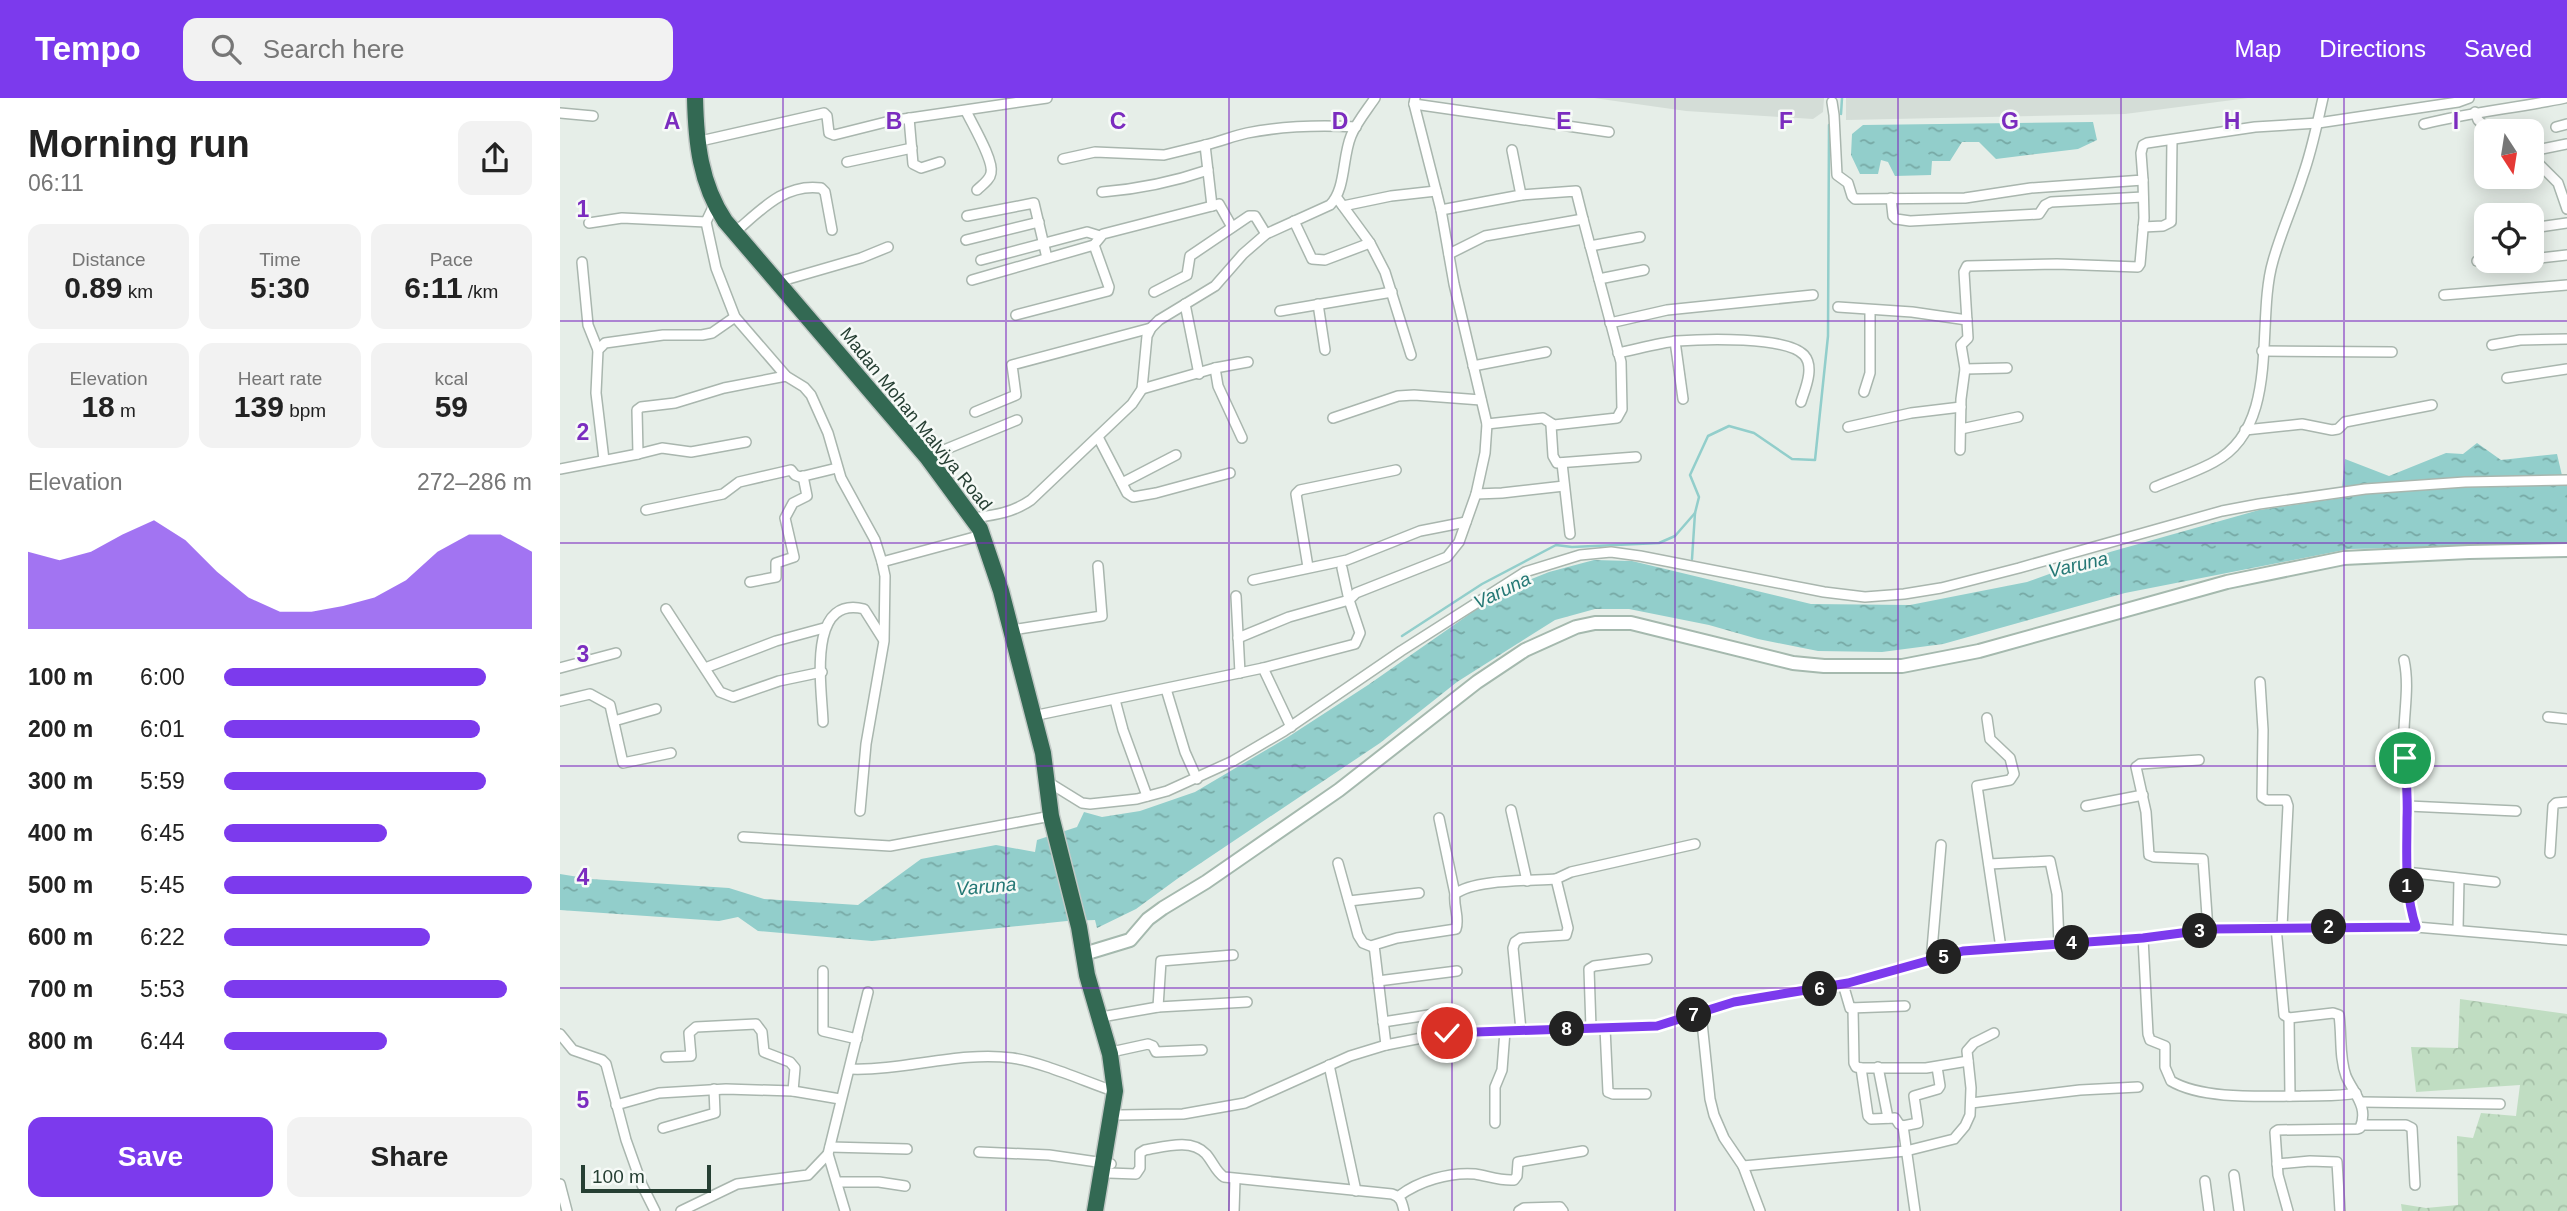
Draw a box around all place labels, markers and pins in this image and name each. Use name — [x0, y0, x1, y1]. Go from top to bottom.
pin — [2375, 728, 2435, 788]
pin: 1 — [2389, 868, 2424, 904]
pin: 2 — [2312, 910, 2346, 944]
pin: 3 — [2182, 914, 2218, 948]
pin: 4 — [2054, 926, 2090, 960]
pin: 5 — [1926, 940, 1962, 974]
pin: 6 — [1802, 972, 1838, 1006]
pin: 7 — [1676, 998, 1712, 1032]
pin — [1417, 1003, 1477, 1063]
pin: 8 — [1550, 1012, 1584, 1046]

